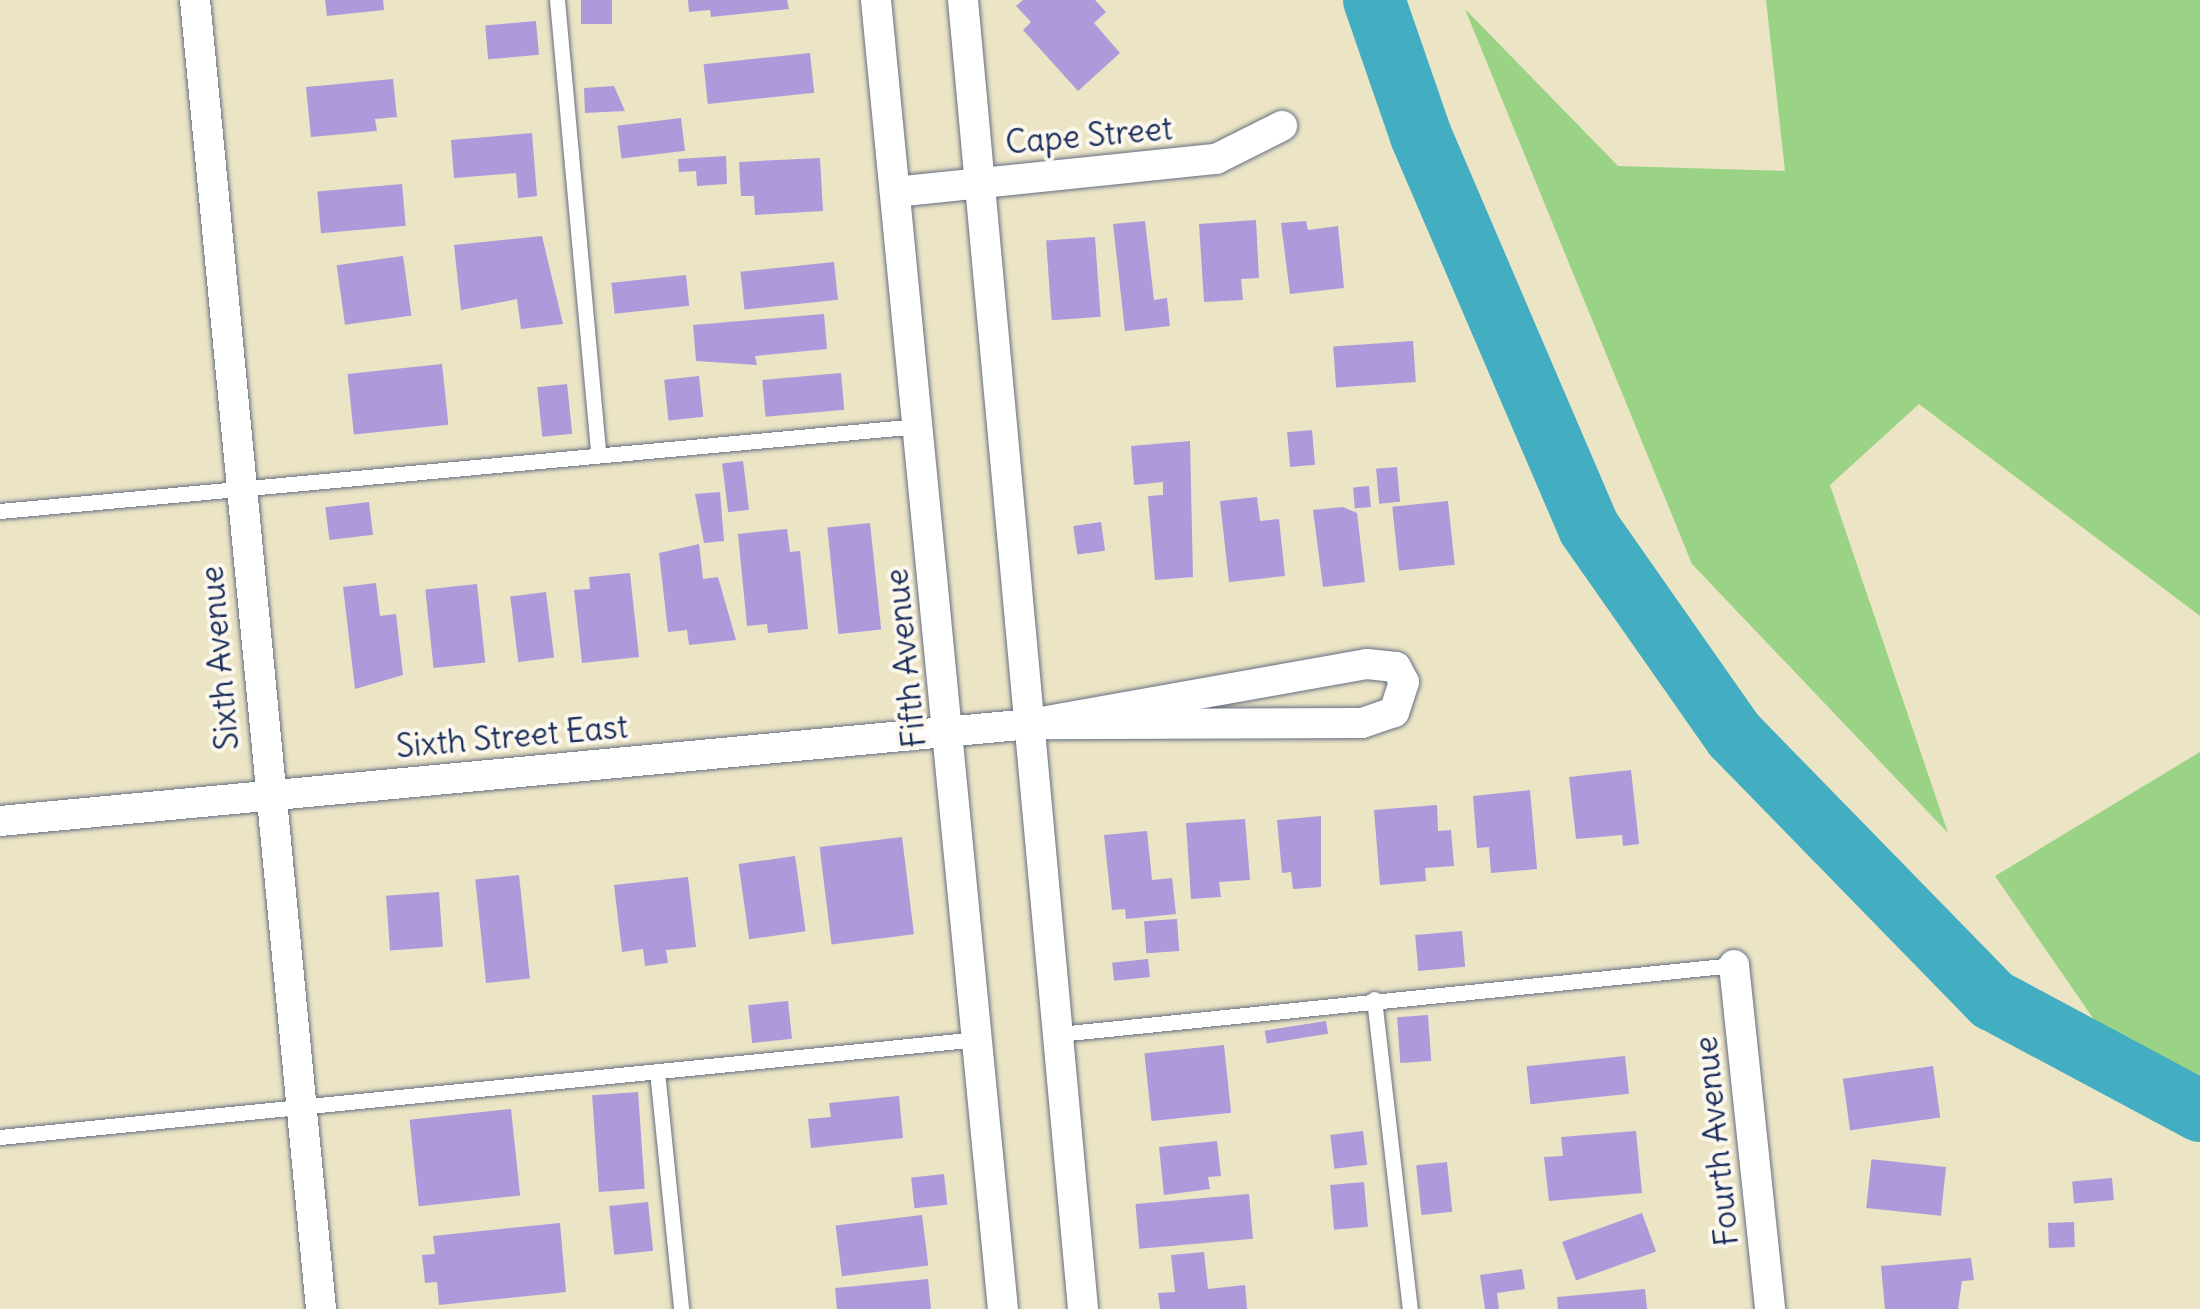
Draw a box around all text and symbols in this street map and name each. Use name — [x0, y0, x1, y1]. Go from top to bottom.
street label: Cape Street — [1004, 110, 1174, 162]
street label: Sixth Avenue — [193, 564, 247, 752]
street label: Fifth Avenue — [878, 567, 934, 749]
street label: Sixth Street East — [394, 708, 630, 766]
street label: Fourth Avenue — [1687, 1034, 1747, 1248]

